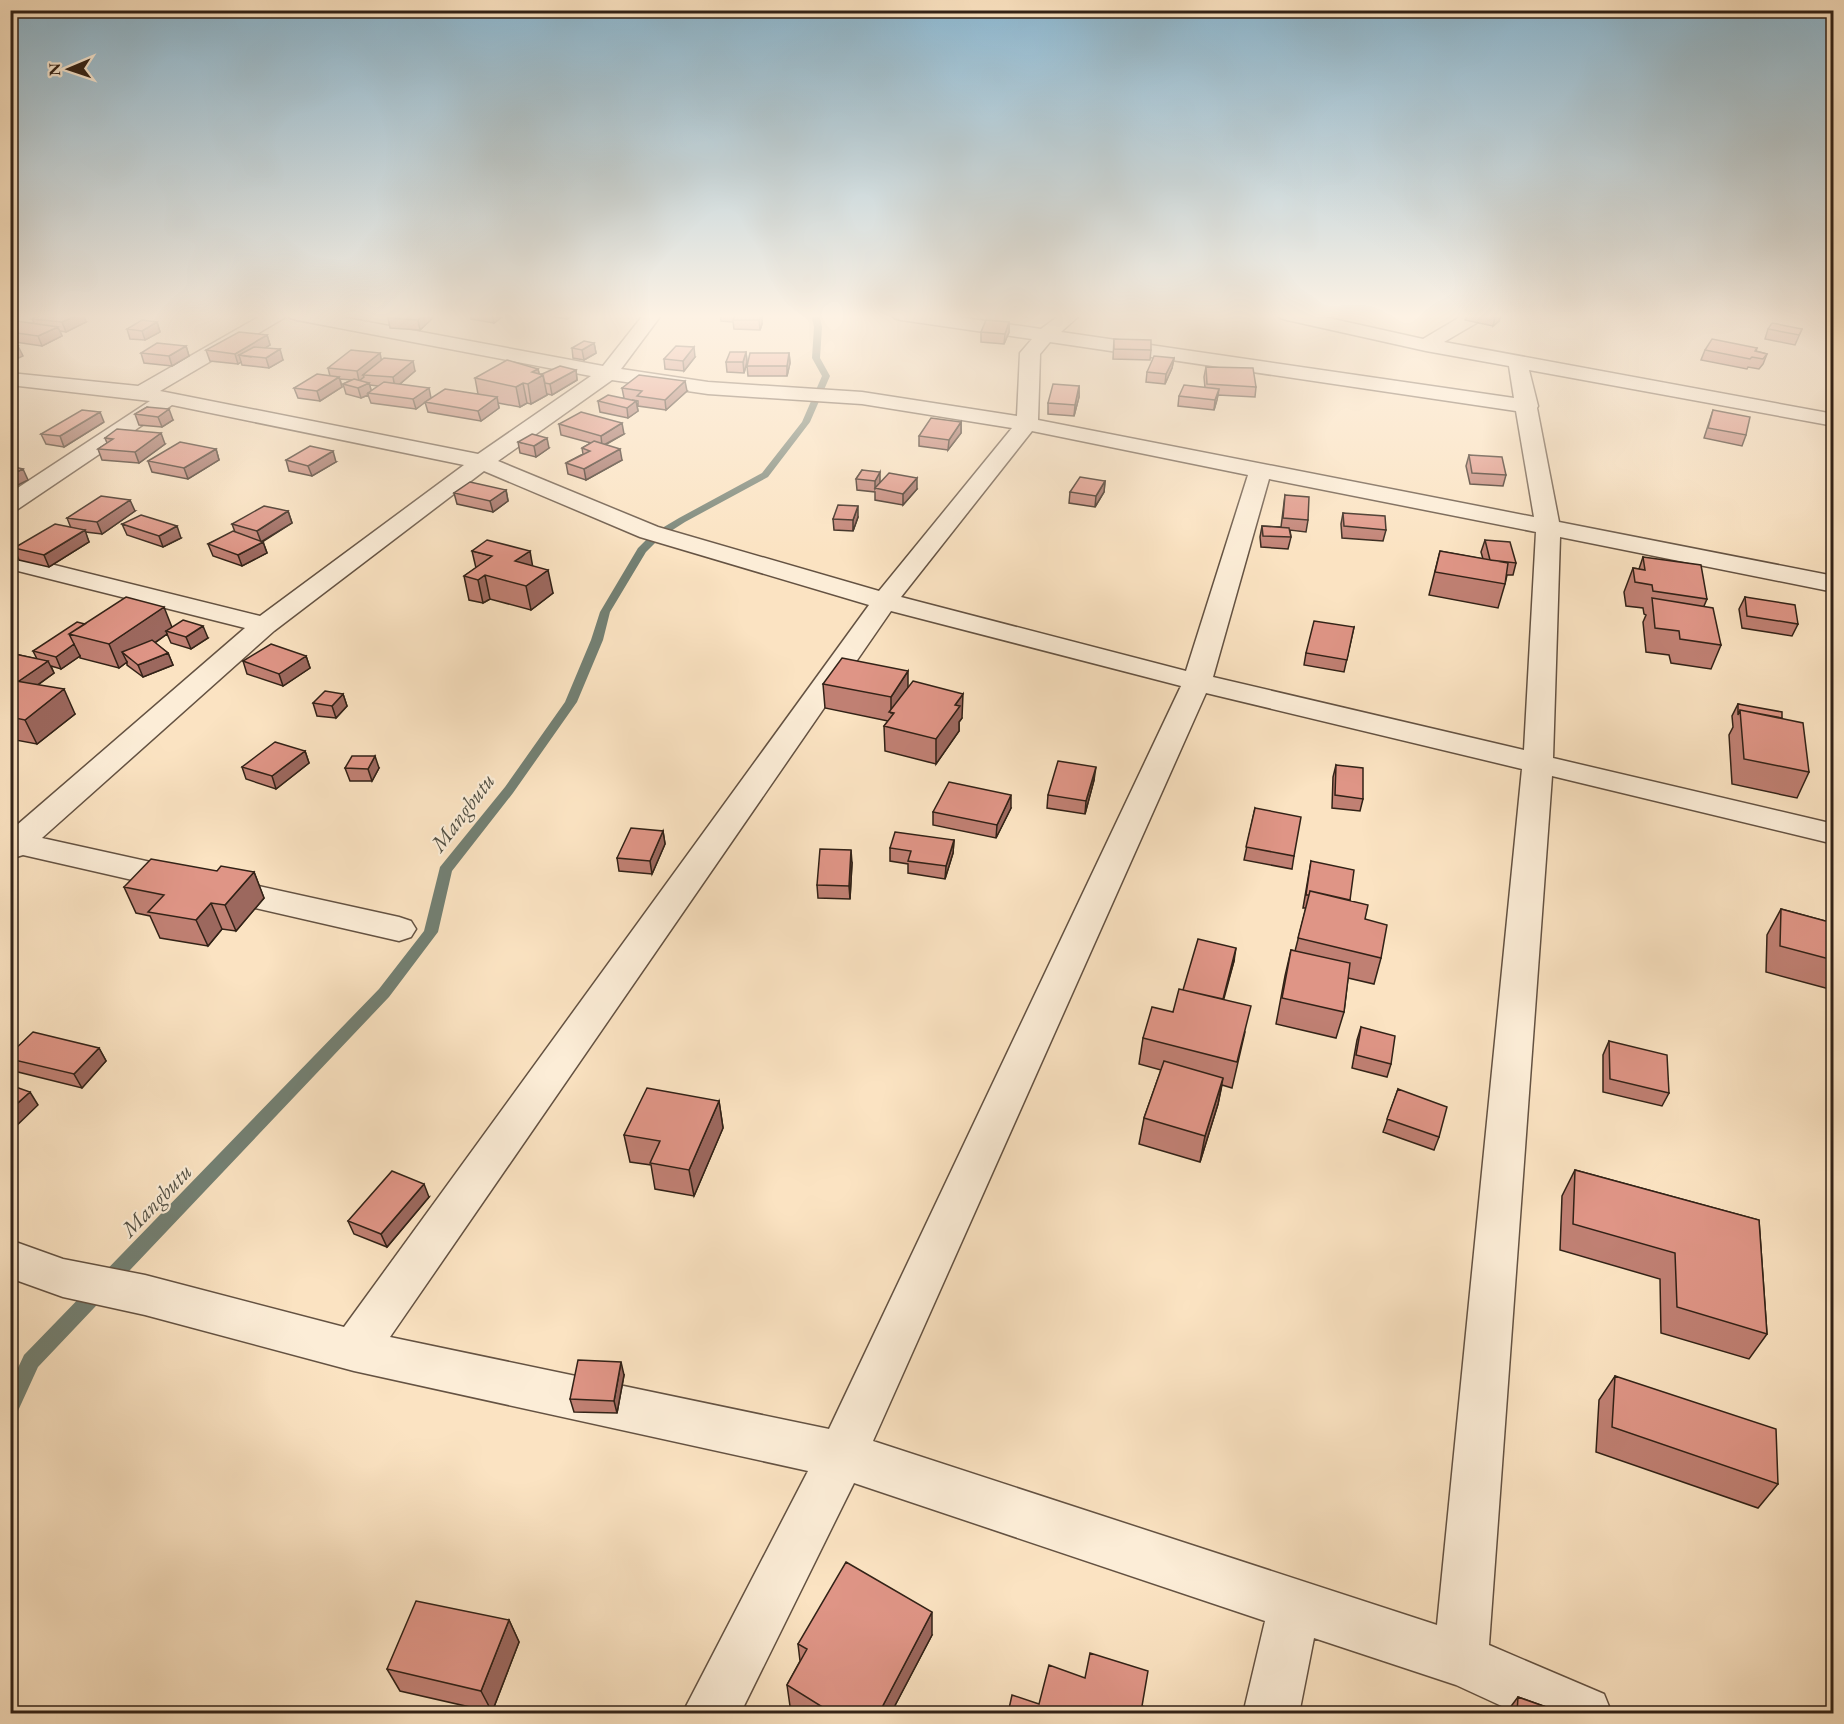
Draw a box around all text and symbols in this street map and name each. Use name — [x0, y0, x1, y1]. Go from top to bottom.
north arrow — [39, 39, 99, 99]
text: N — [44, 63, 65, 76]
water label: Mangbutu — [422, 767, 501, 859]
water label: Mangbutu — [113, 1158, 198, 1245]

